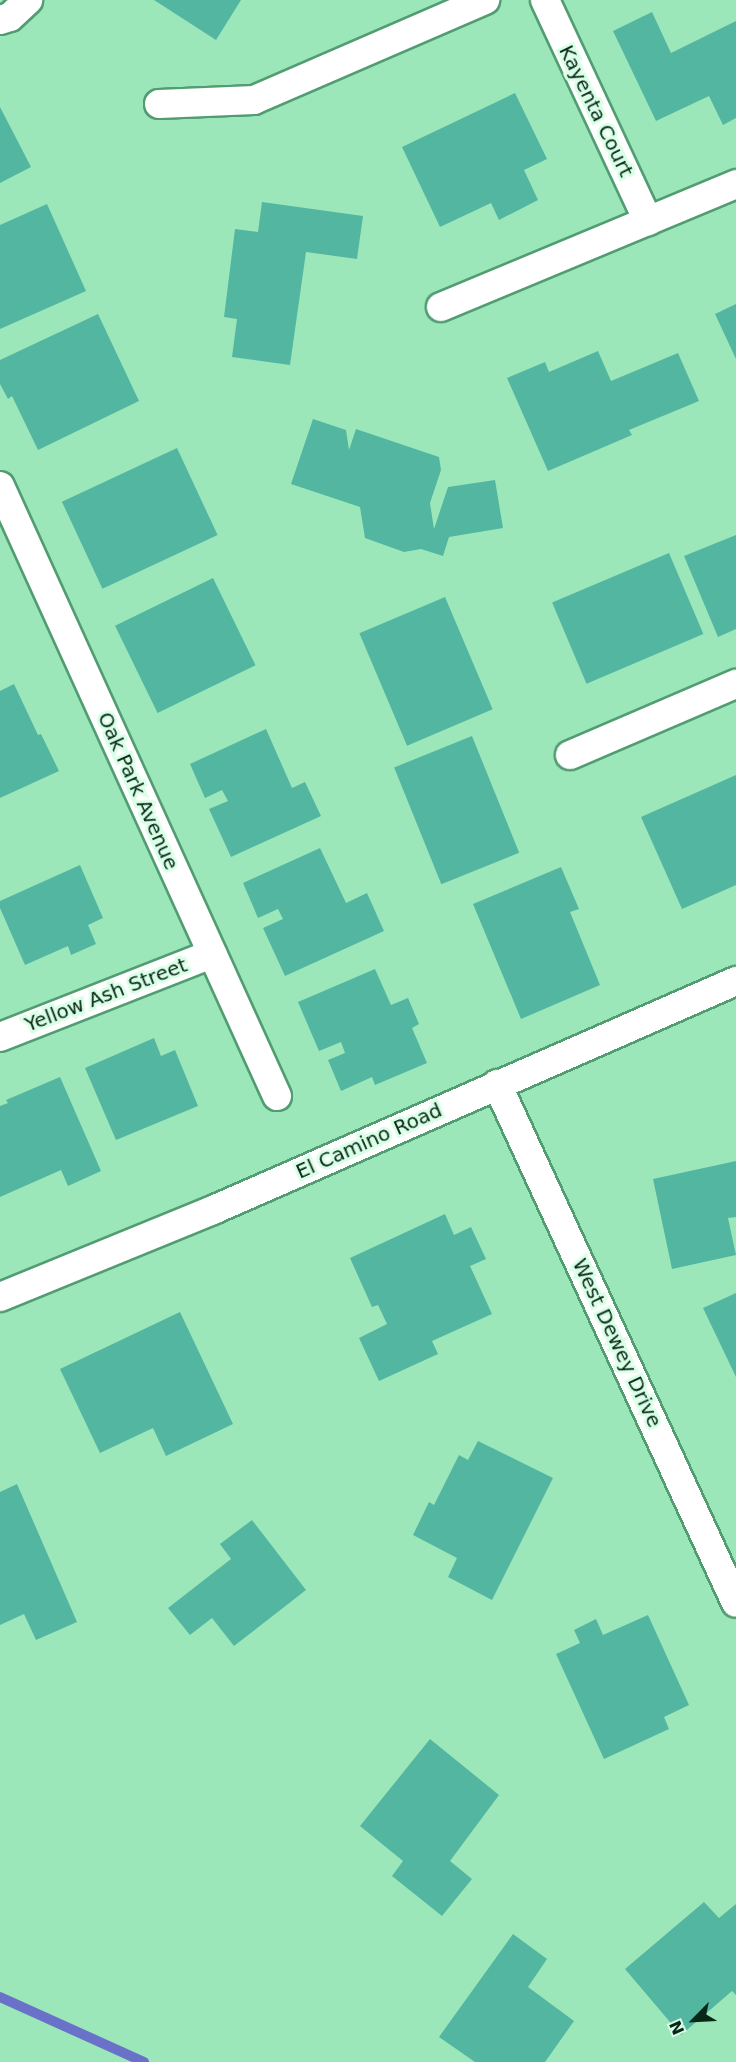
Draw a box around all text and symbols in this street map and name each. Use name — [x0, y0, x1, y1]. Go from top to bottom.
street label: Kayenta Court — [554, 41, 638, 181]
street label: Oak Park Avenue — [93, 709, 183, 873]
street label: Yellow Ash Street — [21, 953, 191, 1037]
street label: El Camino Road — [292, 1098, 446, 1184]
street label: West Dewey Drive — [567, 1255, 667, 1431]
north arrow — [664, 1990, 724, 2050]
text: N — [666, 2018, 689, 2038]

